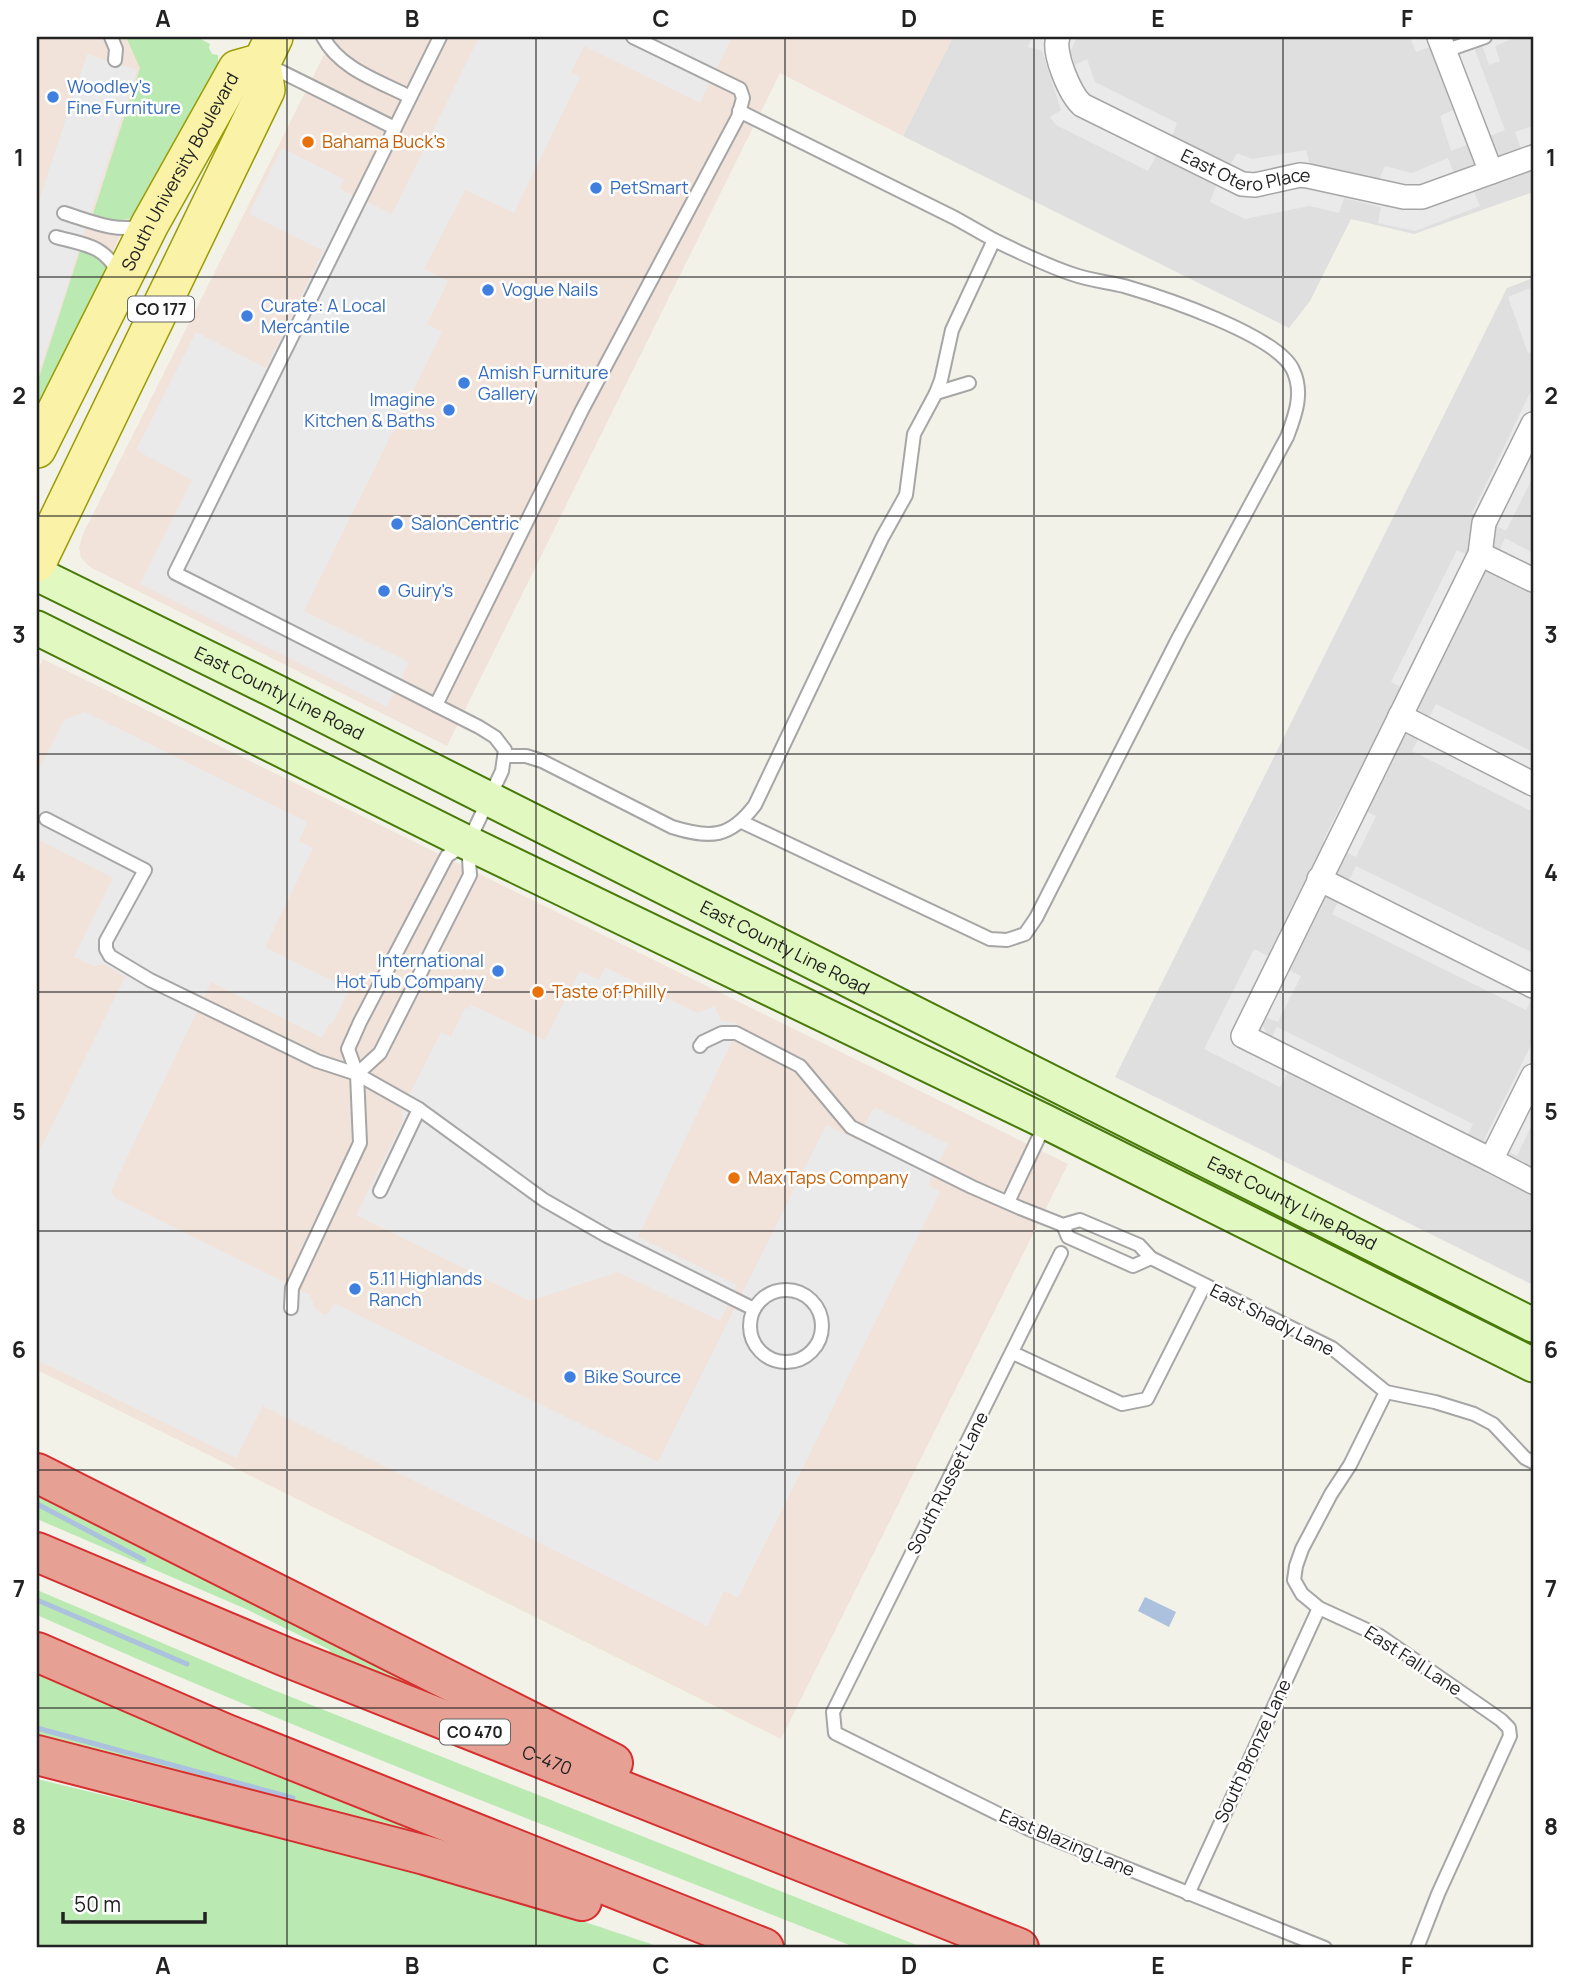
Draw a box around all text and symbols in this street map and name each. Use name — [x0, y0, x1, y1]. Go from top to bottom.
text: A — [155, 2, 171, 34]
text: B — [405, 2, 419, 34]
text: C — [653, 2, 670, 34]
text: D — [901, 2, 917, 34]
text: E — [1151, 2, 1165, 34]
text: F — [1401, 2, 1413, 34]
street label: South University Boulevard — [115, 68, 244, 275]
place label: Woodley's Fine Furniture — [67, 74, 181, 119]
marker: Woodley's Fine Furniture — [45, 89, 61, 105]
place label: Bahama Buck’s — [322, 129, 445, 153]
marker: Bahama Buck’s — [300, 134, 316, 150]
text: 1 — [14, 141, 24, 173]
text: 1 — [1546, 141, 1556, 173]
street label: East Otero Place — [1177, 143, 1312, 196]
place label: PetSmart — [610, 175, 689, 199]
marker: PetSmart — [588, 180, 604, 196]
place label: Vogue Nails — [502, 277, 598, 301]
marker: Vogue Nails — [480, 282, 496, 298]
place label: Curate: A Local Mercantile — [261, 293, 386, 338]
road number: CO 177 — [128, 296, 194, 322]
marker: Curate: A Local Mercantile — [239, 308, 255, 324]
place label: Amish Furniture Gallery — [478, 360, 608, 405]
marker: Amish Furniture Gallery — [456, 375, 472, 391]
text: 2 — [12, 379, 26, 411]
text: 2 — [1544, 379, 1558, 411]
place label: Imagine Kitchen & Baths — [304, 387, 435, 432]
marker: Imagine Kitchen & Baths — [441, 402, 457, 418]
place label: SalonCentric — [411, 511, 519, 535]
marker: SalonCentric — [389, 516, 405, 532]
place label: Guiry's — [398, 578, 453, 602]
marker: Guiry's — [376, 583, 392, 599]
text: 3 — [12, 618, 26, 650]
text: 3 — [1544, 618, 1558, 650]
street label: East County Line Road — [191, 640, 368, 745]
text: 4 — [12, 856, 26, 888]
text: 4 — [1544, 856, 1558, 888]
street label: East County Line Road — [697, 894, 874, 1000]
place label: International Hot Tub Company — [336, 948, 484, 993]
marker: International Hot Tub Company — [490, 963, 506, 979]
place label: Taste of Philly — [552, 979, 667, 1003]
marker: Taste of Philly — [530, 984, 546, 1000]
text: 5 — [12, 1095, 26, 1127]
text: 5 — [1544, 1095, 1558, 1127]
street label: East County Line Road — [1204, 1150, 1381, 1255]
place label: Max Taps Company — [748, 1165, 909, 1189]
marker: Max Taps Company — [726, 1170, 742, 1186]
place label: 5.11 Highlands Ranch — [369, 1266, 482, 1311]
street label: East Shady Lane — [1206, 1277, 1339, 1361]
marker: 5.11 Highlands Ranch — [347, 1281, 363, 1297]
text: 6 — [12, 1333, 26, 1365]
text: 6 — [1544, 1333, 1558, 1365]
place label: Bike Source — [584, 1364, 681, 1388]
marker: Bike Source — [562, 1369, 578, 1385]
street label: South Russet Lane — [901, 1407, 993, 1558]
text: 7 — [13, 1572, 25, 1604]
text: 7 — [1545, 1572, 1557, 1604]
street label: East Fall Lane — [1360, 1620, 1467, 1701]
street label: South Bronze Lane — [1208, 1675, 1296, 1826]
road number: CO 470 — [440, 1720, 510, 1744]
street label: C-470 — [519, 1739, 576, 1780]
street label: East Blazing Lane — [996, 1803, 1139, 1881]
text: 8 — [12, 1810, 26, 1842]
text: 8 — [1544, 1810, 1558, 1842]
scale bar — [63, 1880, 205, 1924]
text: 50 m — [74, 1890, 121, 1918]
text: A — [155, 1949, 171, 1981]
text: B — [405, 1949, 419, 1981]
text: C — [653, 1949, 670, 1981]
text: D — [901, 1949, 917, 1981]
text: E — [1151, 1949, 1165, 1981]
text: F — [1401, 1949, 1413, 1981]

